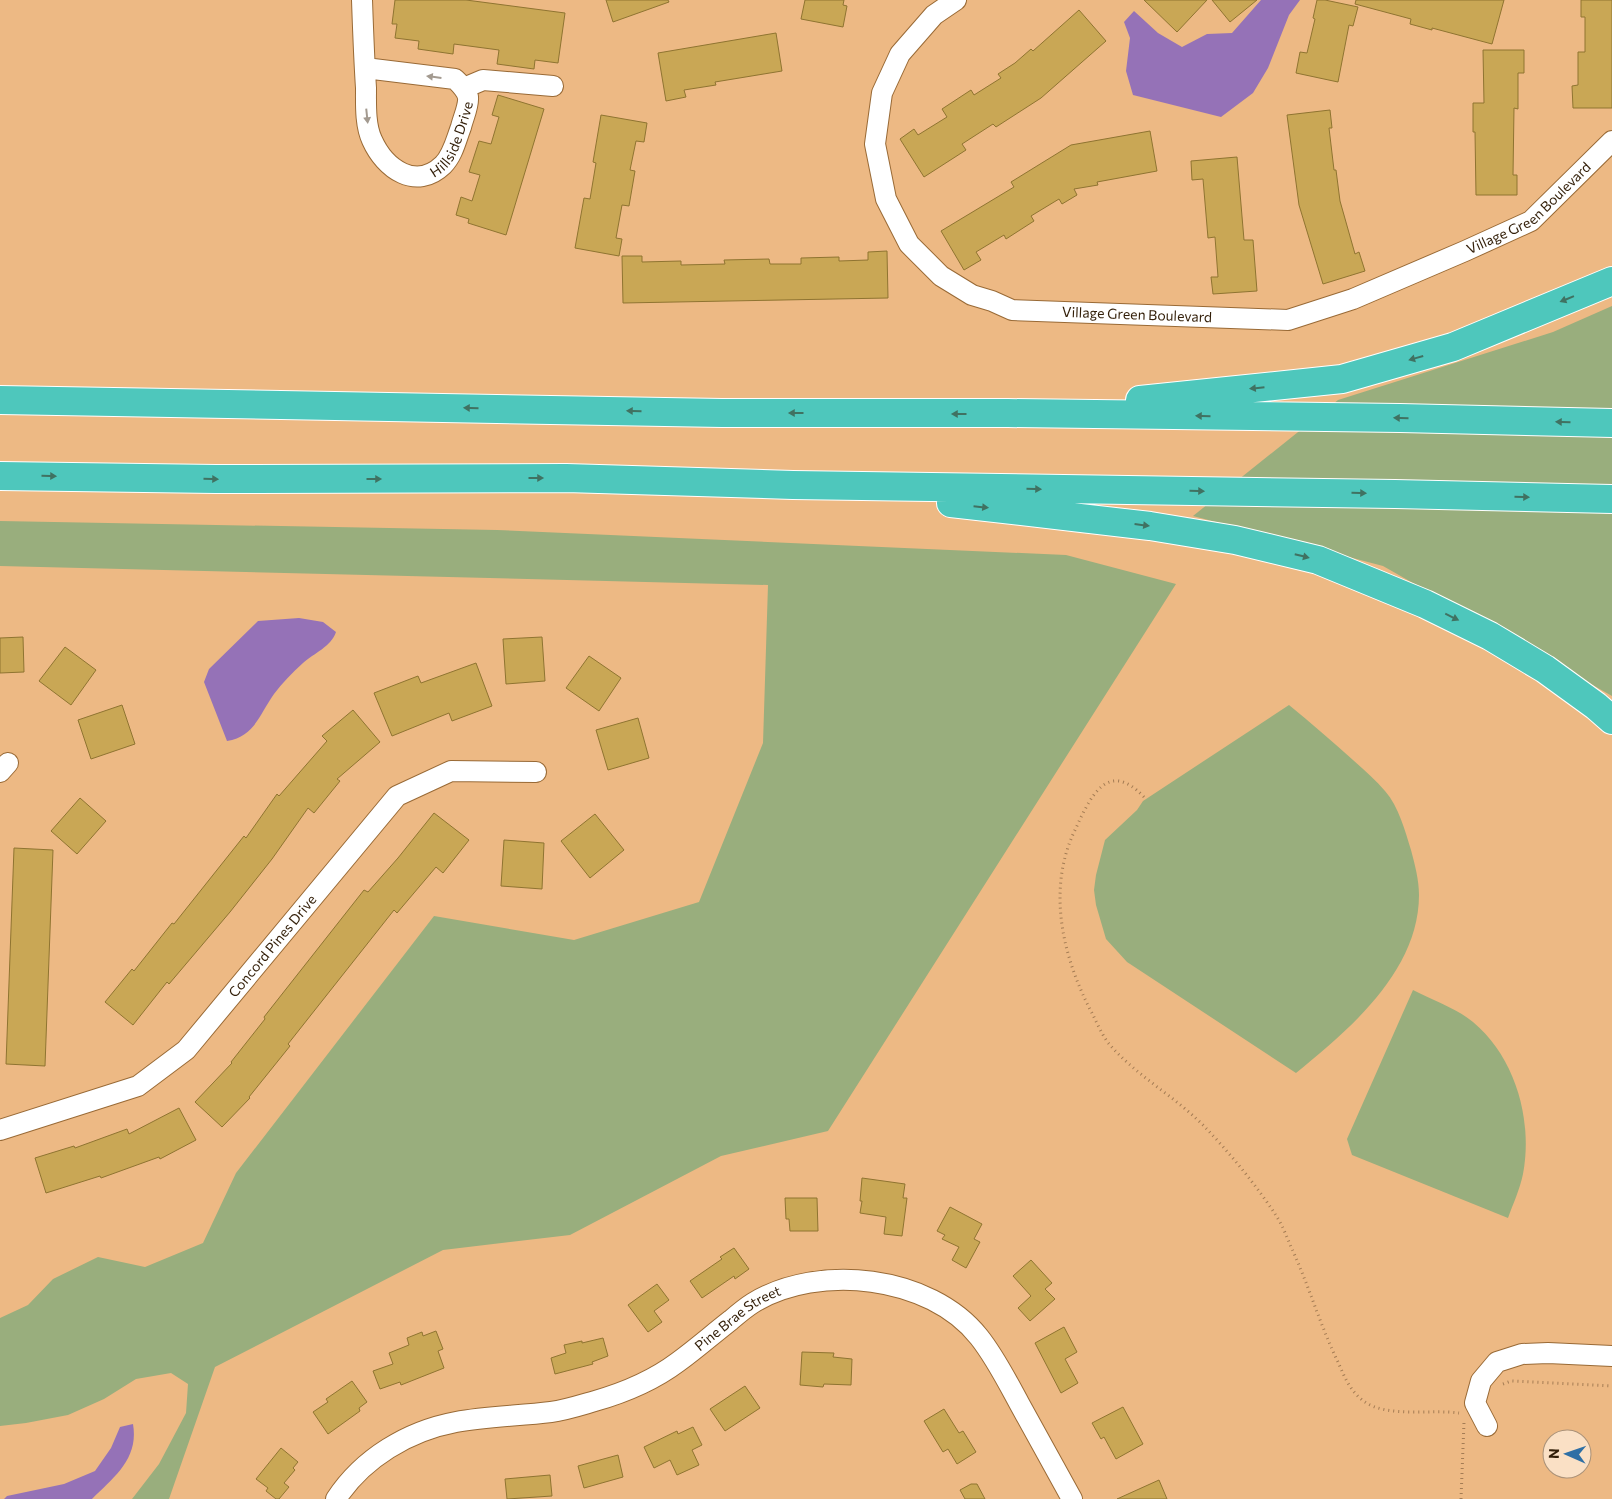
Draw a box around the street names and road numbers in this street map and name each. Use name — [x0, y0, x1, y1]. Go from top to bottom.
street label: Hillside Drive — [426, 100, 476, 180]
street label: Village Green Boulevard — [1464, 158, 1594, 257]
street label: Village Green Boulevard — [1062, 303, 1212, 325]
street label: Concord Pines Drive — [224, 891, 319, 1000]
street label: Pine Brae Street — [691, 1282, 783, 1354]

